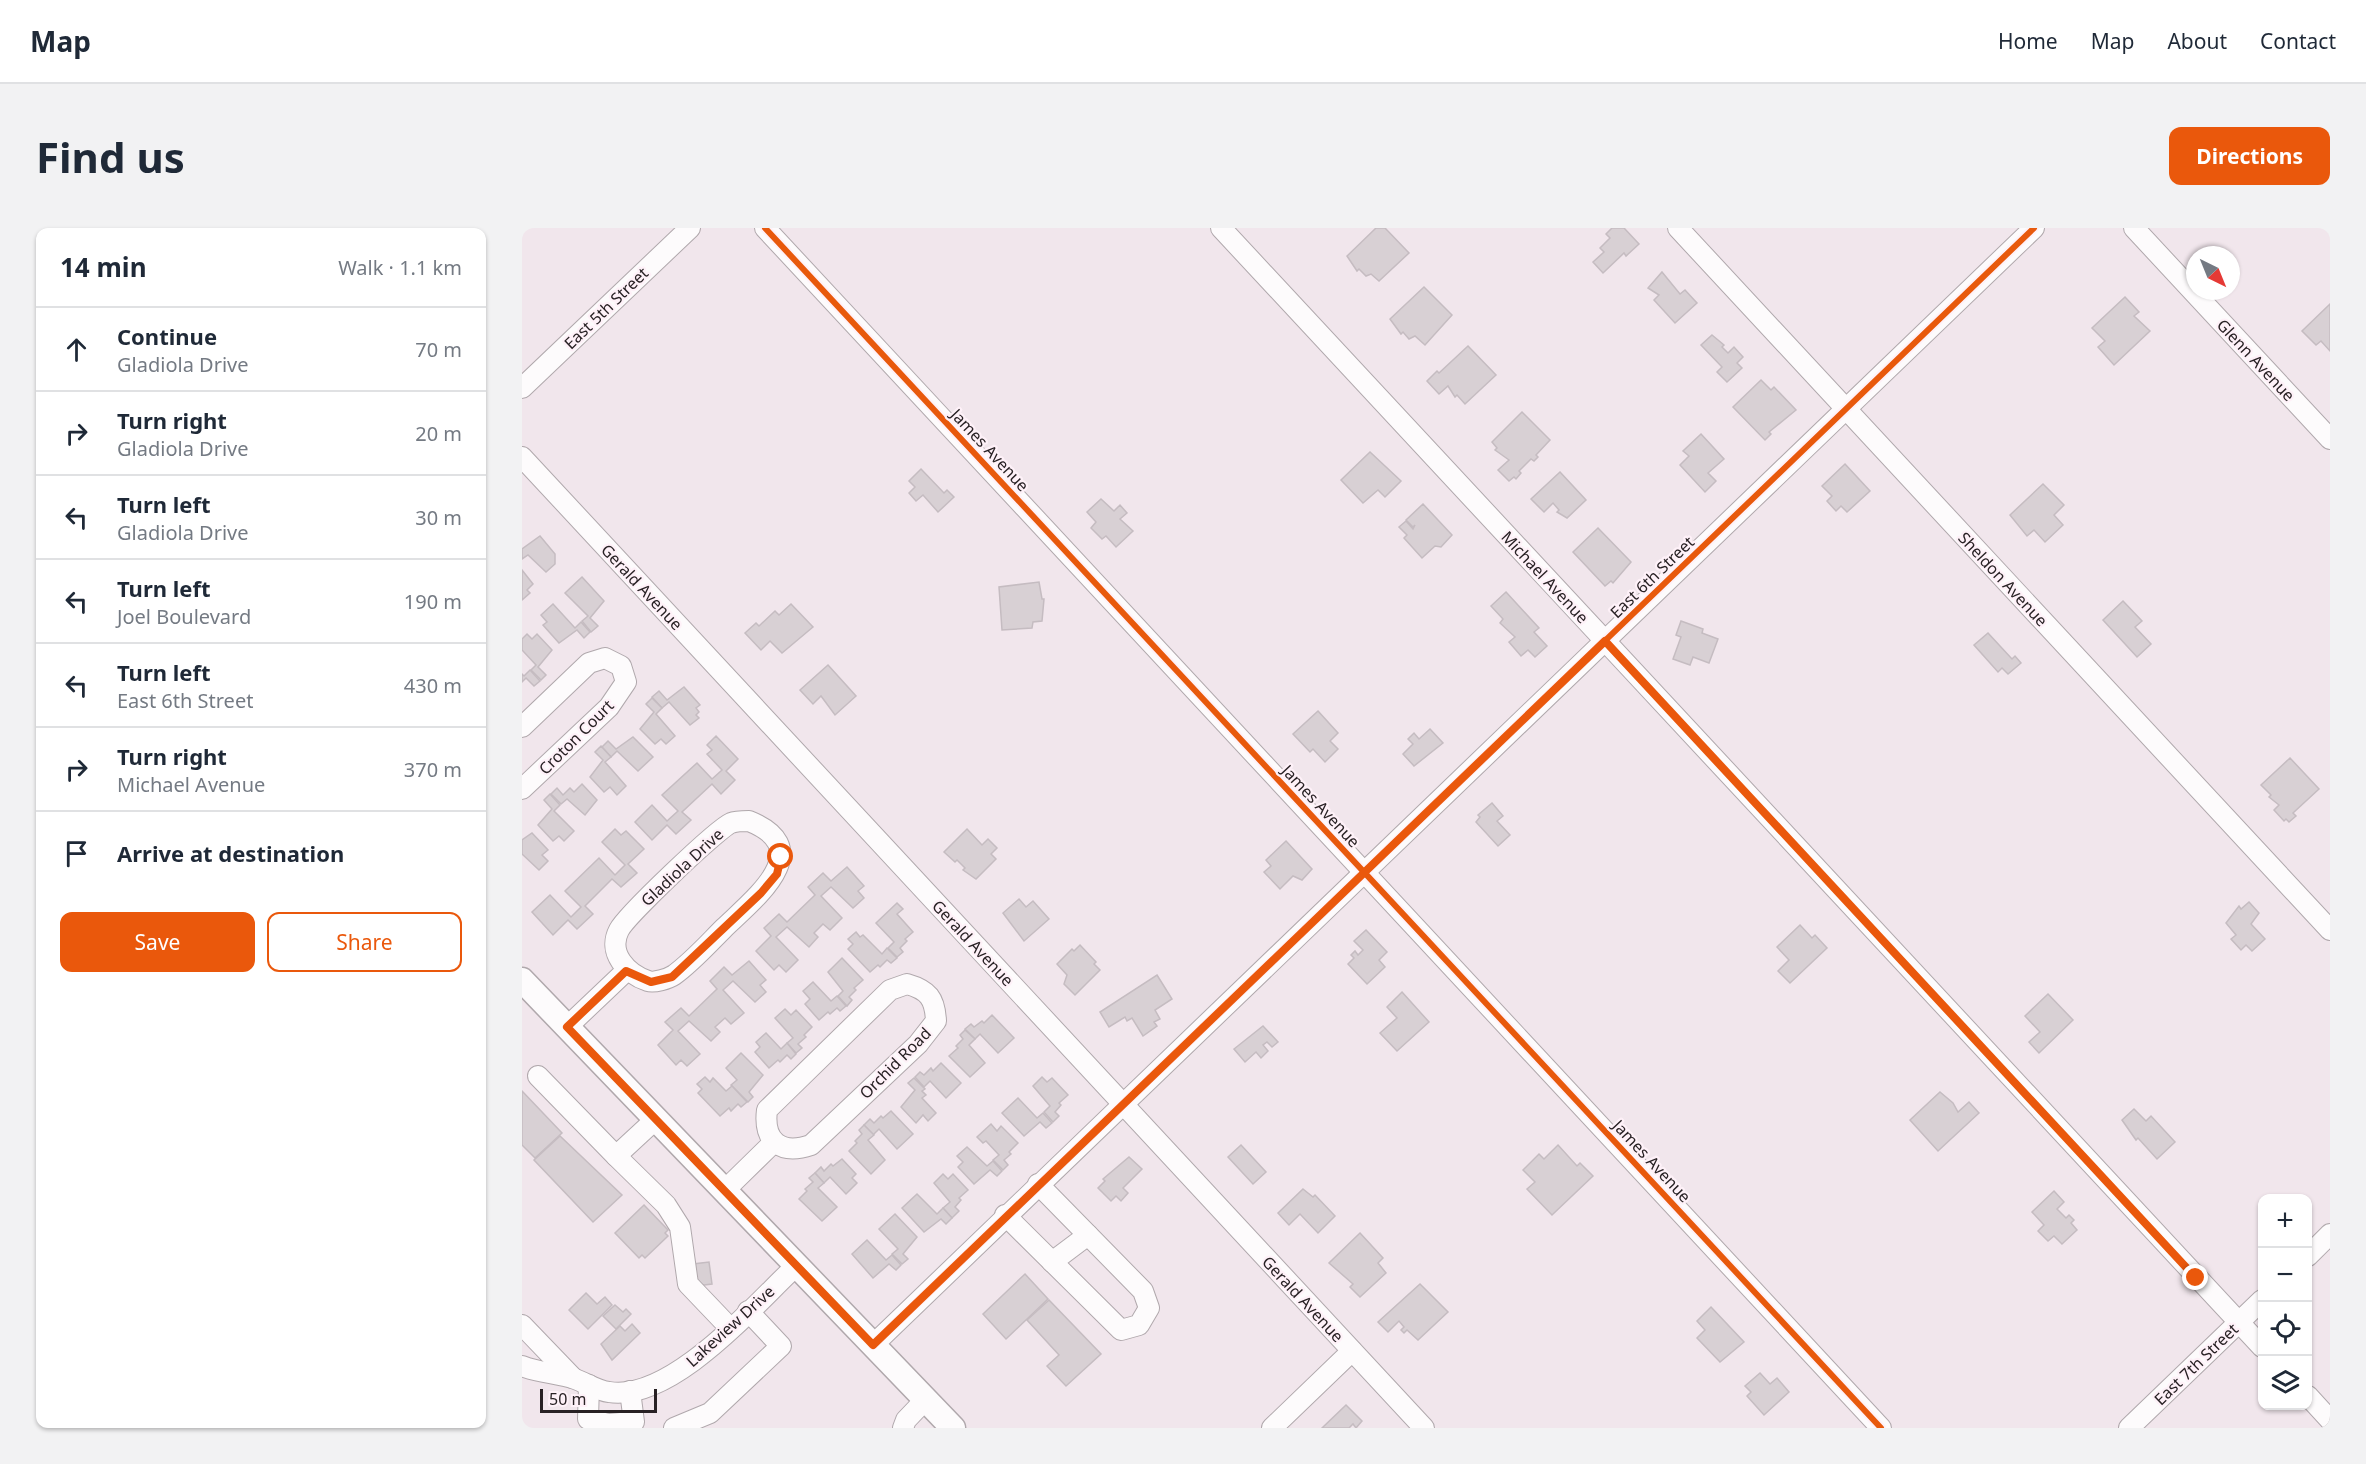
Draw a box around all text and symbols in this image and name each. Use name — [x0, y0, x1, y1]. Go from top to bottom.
text: Map — [30, 22, 91, 60]
text: Home — [1998, 27, 2058, 55]
text: Map — [2091, 27, 2134, 55]
text: About — [2167, 27, 2227, 55]
text: Contact — [2260, 27, 2336, 55]
button: Directions — [2169, 127, 2330, 185]
text: Find us — [36, 128, 185, 185]
north arrow — [2186, 246, 2240, 300]
text: 14 min — [60, 249, 147, 285]
text: Walk · 1.1 km — [338, 254, 462, 281]
street label: East 5th Street — [559, 262, 653, 354]
street label: Glenn Avenue — [2212, 314, 2300, 406]
text: Continue — [117, 321, 217, 351]
icon: ahead — [60, 333, 93, 366]
text: 70 m — [415, 336, 462, 363]
text: Gladiola Drive — [117, 351, 249, 378]
street label: James Avenue — [945, 403, 1034, 496]
text: Turn right — [117, 405, 227, 435]
icon: right — [60, 417, 93, 450]
text: 20 m — [415, 420, 462, 447]
text: Gladiola Drive — [117, 435, 249, 462]
text: Turn left — [117, 489, 211, 519]
icon: left — [60, 501, 93, 534]
text: 30 m — [415, 504, 462, 531]
text: Gladiola Drive — [117, 519, 249, 546]
street label: Michael Avenue — [1496, 526, 1594, 628]
street label: Sheldon Avenue — [1953, 527, 2053, 631]
street label: East 6th Street — [1605, 531, 1699, 623]
street label: Gerald Avenue — [596, 539, 688, 635]
text: Turn left — [117, 573, 211, 603]
icon: left — [60, 585, 93, 618]
text: 190 m — [404, 588, 462, 615]
text: Joel Boulevard — [117, 603, 251, 630]
text: Turn left — [117, 657, 211, 687]
icon: left — [60, 669, 93, 702]
text: 430 m — [404, 672, 462, 699]
text: East 6th Street — [117, 687, 253, 714]
street label: Croton Court — [534, 695, 618, 779]
text: Turn right — [117, 741, 227, 771]
icon: right — [60, 753, 93, 786]
text: 370 m — [404, 756, 462, 783]
street label: James Avenue — [1276, 759, 1365, 852]
text: Michael Avenue — [117, 771, 265, 798]
street label: Gladiola Drive — [636, 823, 728, 911]
icon: arrive — [60, 837, 93, 870]
text: Arrive at destination — [117, 838, 344, 868]
route start — [767, 843, 793, 869]
street label: Gerald Avenue — [927, 895, 1019, 991]
button: Save — [60, 912, 255, 972]
button: Share — [267, 912, 462, 972]
street label: Orchid Road — [854, 1022, 936, 1104]
street label: James Avenue — [1607, 1114, 1696, 1207]
map controls — [2258, 1194, 2312, 1410]
button: + — [2258, 1194, 2312, 1248]
button: − — [2258, 1248, 2312, 1302]
street label: Gerald Avenue — [1257, 1251, 1349, 1347]
route end — [2182, 1264, 2208, 1290]
street label: Lakeview Drive — [681, 1280, 779, 1372]
button: locate — [2258, 1302, 2312, 1356]
street label: East 7th Street — [2149, 1318, 2243, 1410]
button: layers — [2258, 1356, 2312, 1410]
scale bar — [540, 1386, 657, 1414]
text: 50 m — [549, 1388, 586, 1410]

